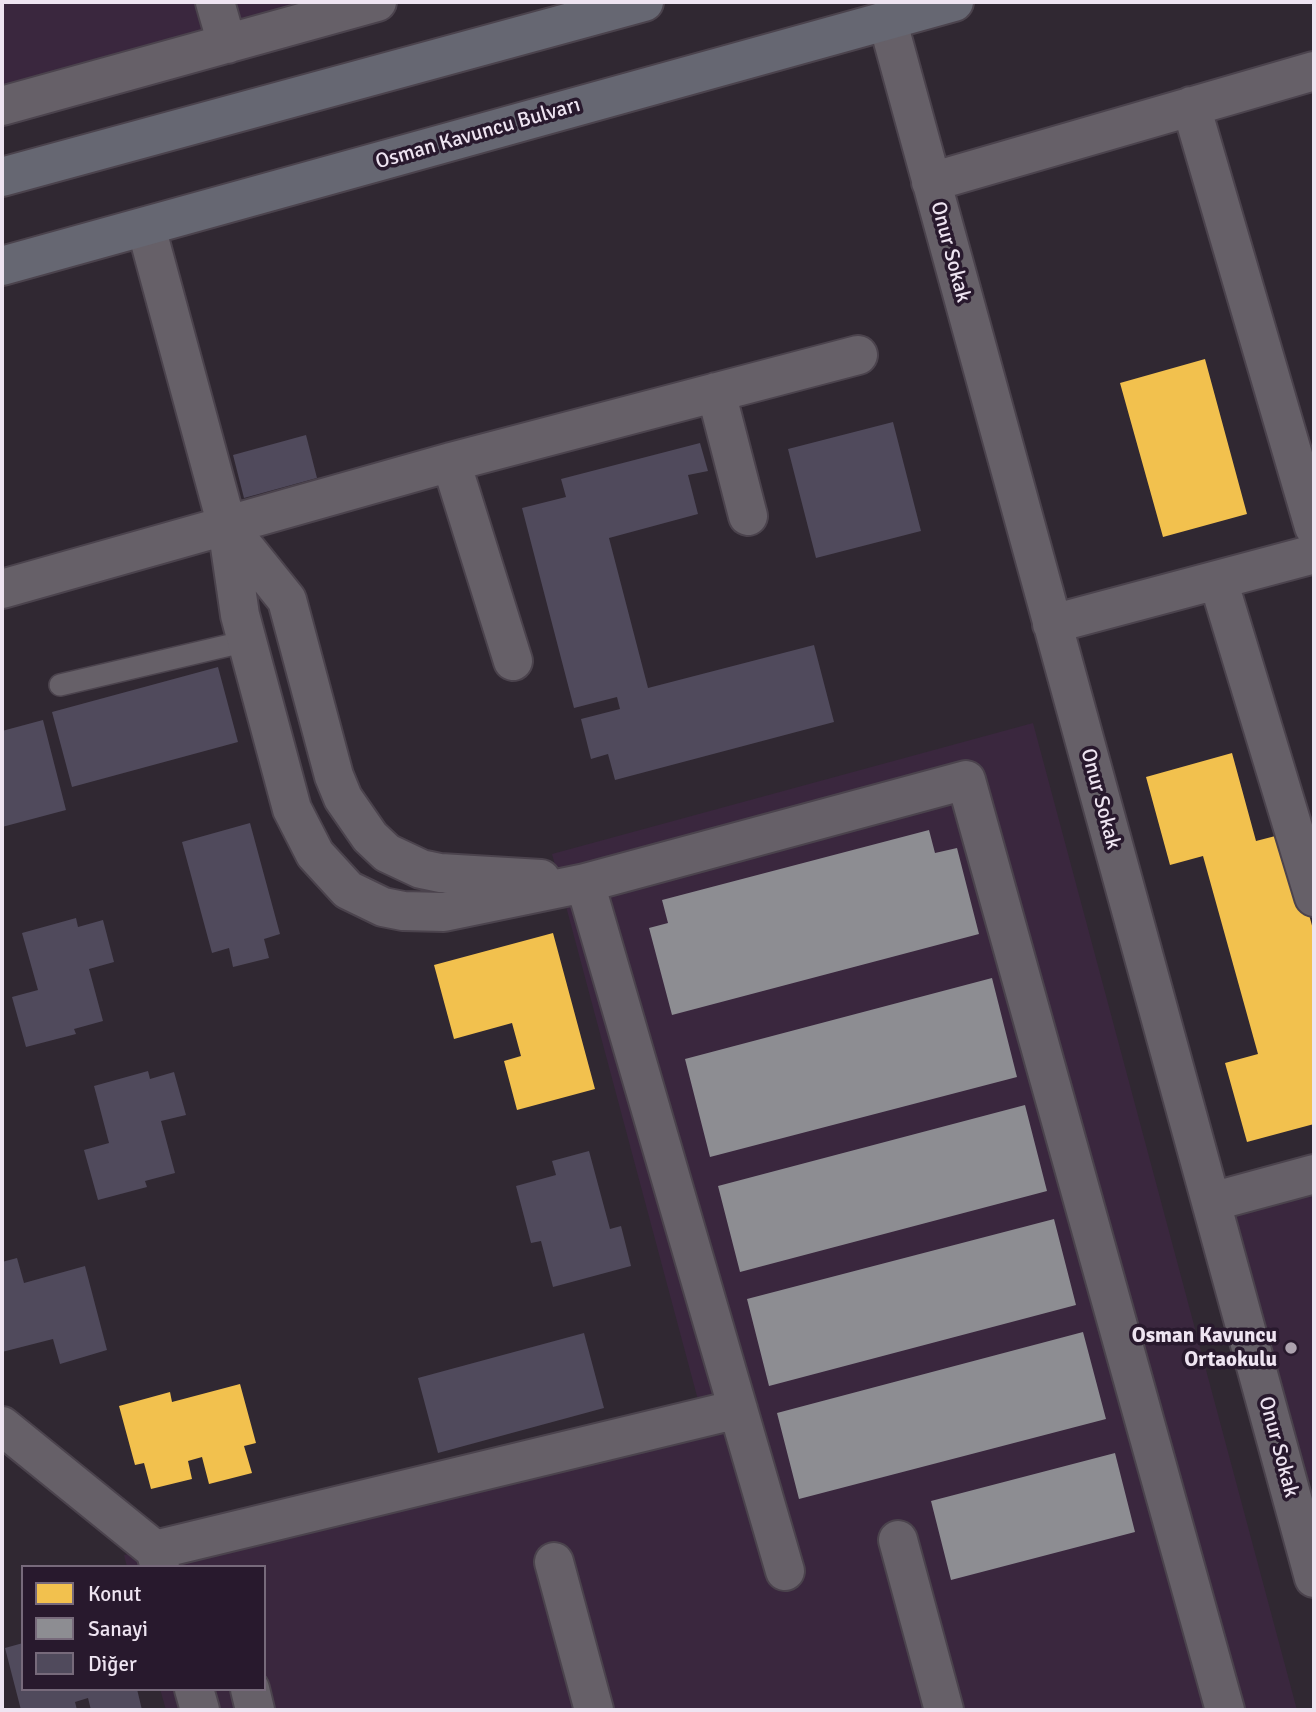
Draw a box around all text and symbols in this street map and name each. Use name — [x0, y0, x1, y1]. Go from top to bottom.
street label: Osman Kavuncu Bulvarı — [373, 93, 583, 175]
street label: Onur Sokak — [924, 199, 976, 305]
street label: Onur Sokak — [1074, 746, 1126, 852]
place label: Osman Kavuncu Ortaokulu — [1132, 1323, 1277, 1373]
marker: Osman Kavuncu Ortaokulu — [1283, 1340, 1299, 1356]
street label: Onur Sokak — [1252, 1394, 1304, 1500]
legend — [21, 1565, 266, 1691]
text: Konut — [88, 1581, 141, 1607]
text: Sanayi — [88, 1616, 148, 1642]
text: Diğer — [88, 1651, 137, 1677]

